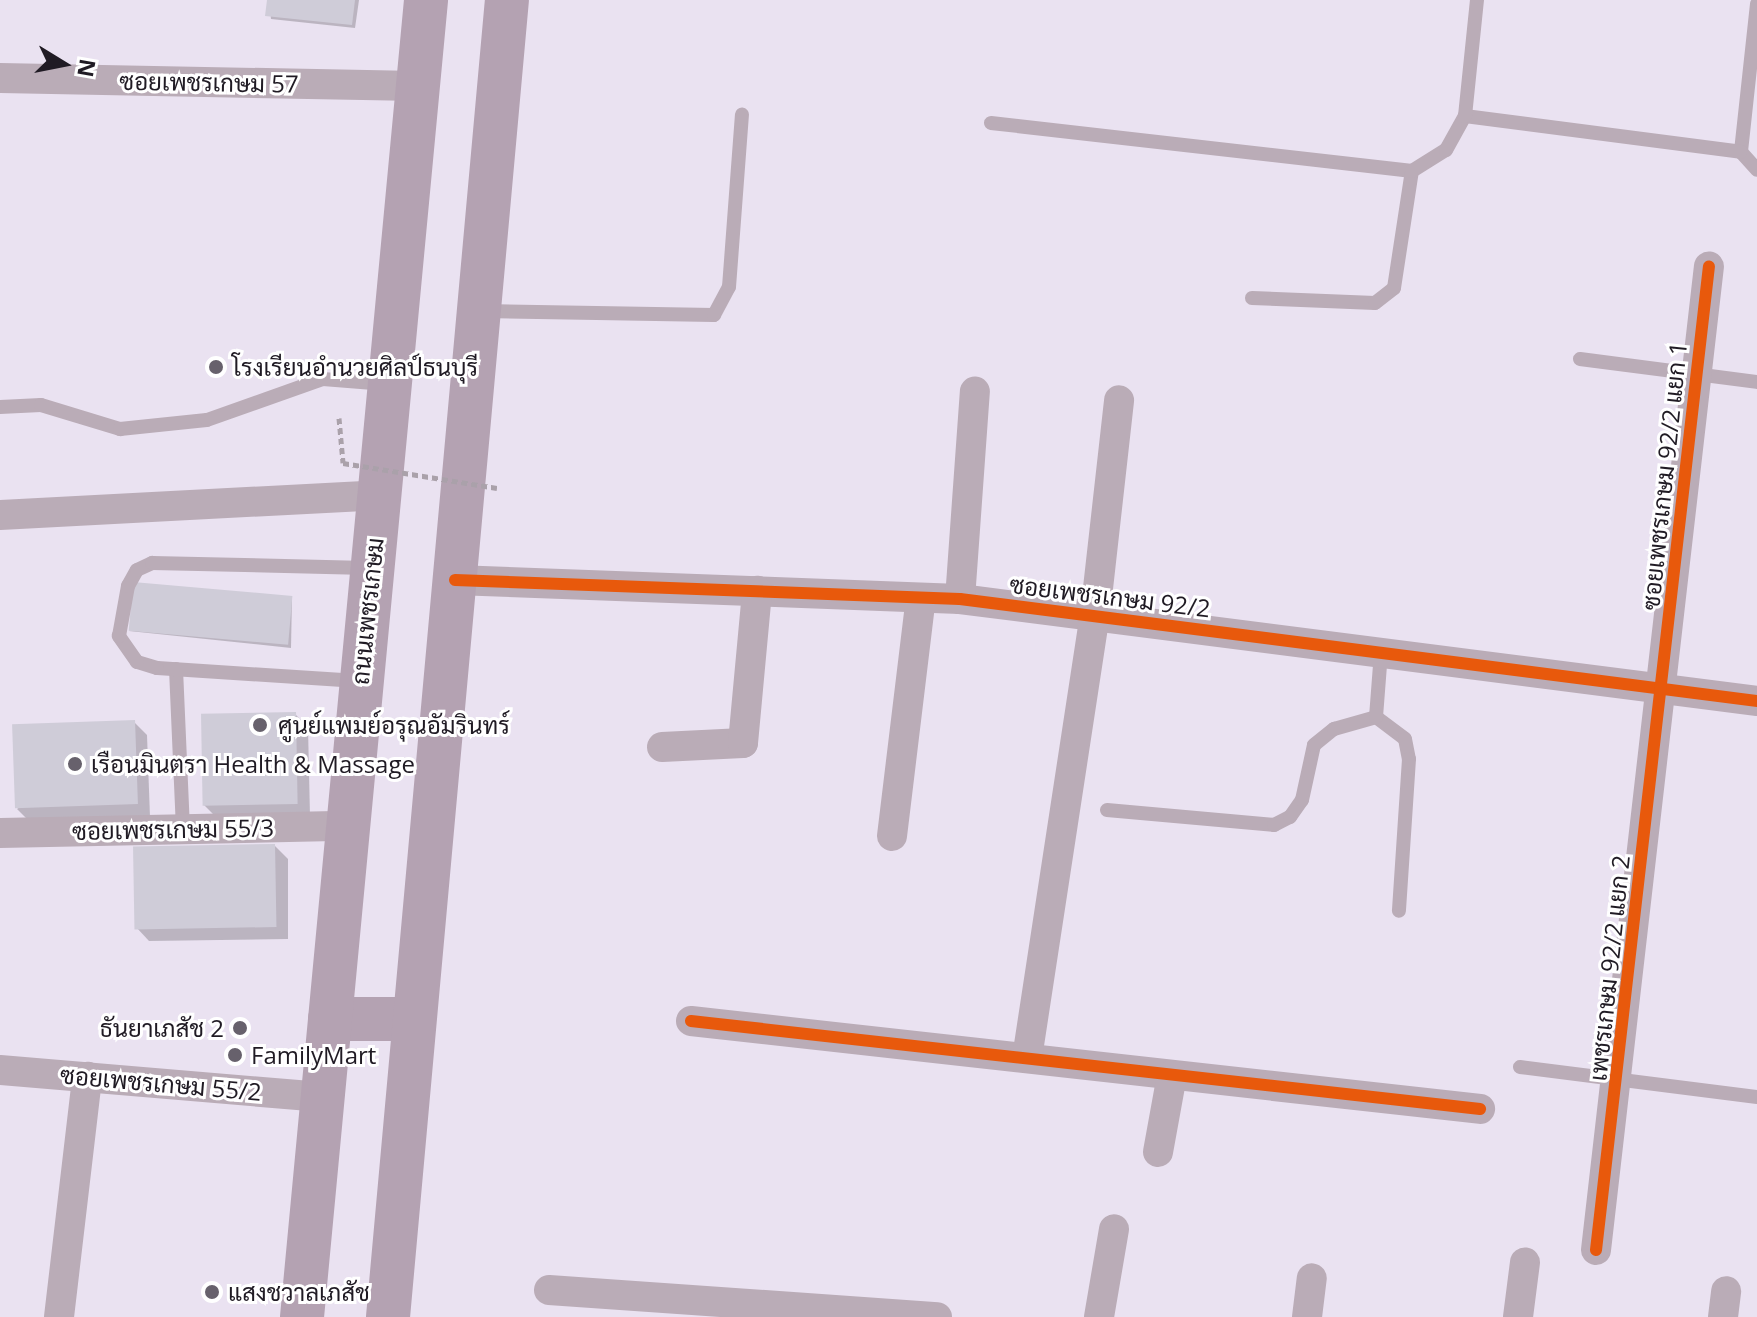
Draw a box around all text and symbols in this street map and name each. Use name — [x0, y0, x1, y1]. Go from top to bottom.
north arrow — [24, 24, 104, 104]
text: N — [71, 57, 104, 80]
street label: ซอยเพชรเกษม 57 — [119, 66, 299, 98]
street label: ซอยเพชรเกษม 92/2 แยก 1 — [1636, 340, 1692, 612]
place label: โรงเรียนอำนวยศิลป์ธนบุรี — [232, 353, 478, 381]
marker: โรงเรียนอำนวยศิลป์ธนบุรี — [207, 358, 225, 376]
street label: ถนนเพชรเกษม — [345, 536, 389, 686]
street label: ซอยเพชรเกษม 92/2 — [1008, 569, 1212, 623]
place label: ศูนย์แพมย์อรุณอัมรินทร์ — [278, 711, 510, 739]
marker: ศูนย์แพมย์อรุณอัมรินทร์ — [249, 714, 271, 736]
place label: เรือนมินตรา Health & Massage — [91, 750, 415, 778]
marker: เรือนมินตรา Health & Massage — [66, 755, 84, 773]
street label: ซอยเพชรเกษม 55/3 — [72, 813, 274, 845]
street label: เพชรเกษม 92/2 แยก 2 — [1583, 854, 1635, 1082]
place label: ธันยาเภสัช 2 — [100, 1014, 224, 1042]
marker: ธันยาเภสัช 2 — [231, 1019, 249, 1037]
place label: FamilyMart — [251, 1041, 376, 1069]
marker: FamilyMart — [226, 1046, 244, 1064]
street label: ซอยเพชรเกษม 55/2 — [59, 1060, 263, 1106]
place label: แสงชวาลเภสัช — [228, 1278, 370, 1306]
marker: แสงชวาลเภสัช — [203, 1283, 221, 1301]

